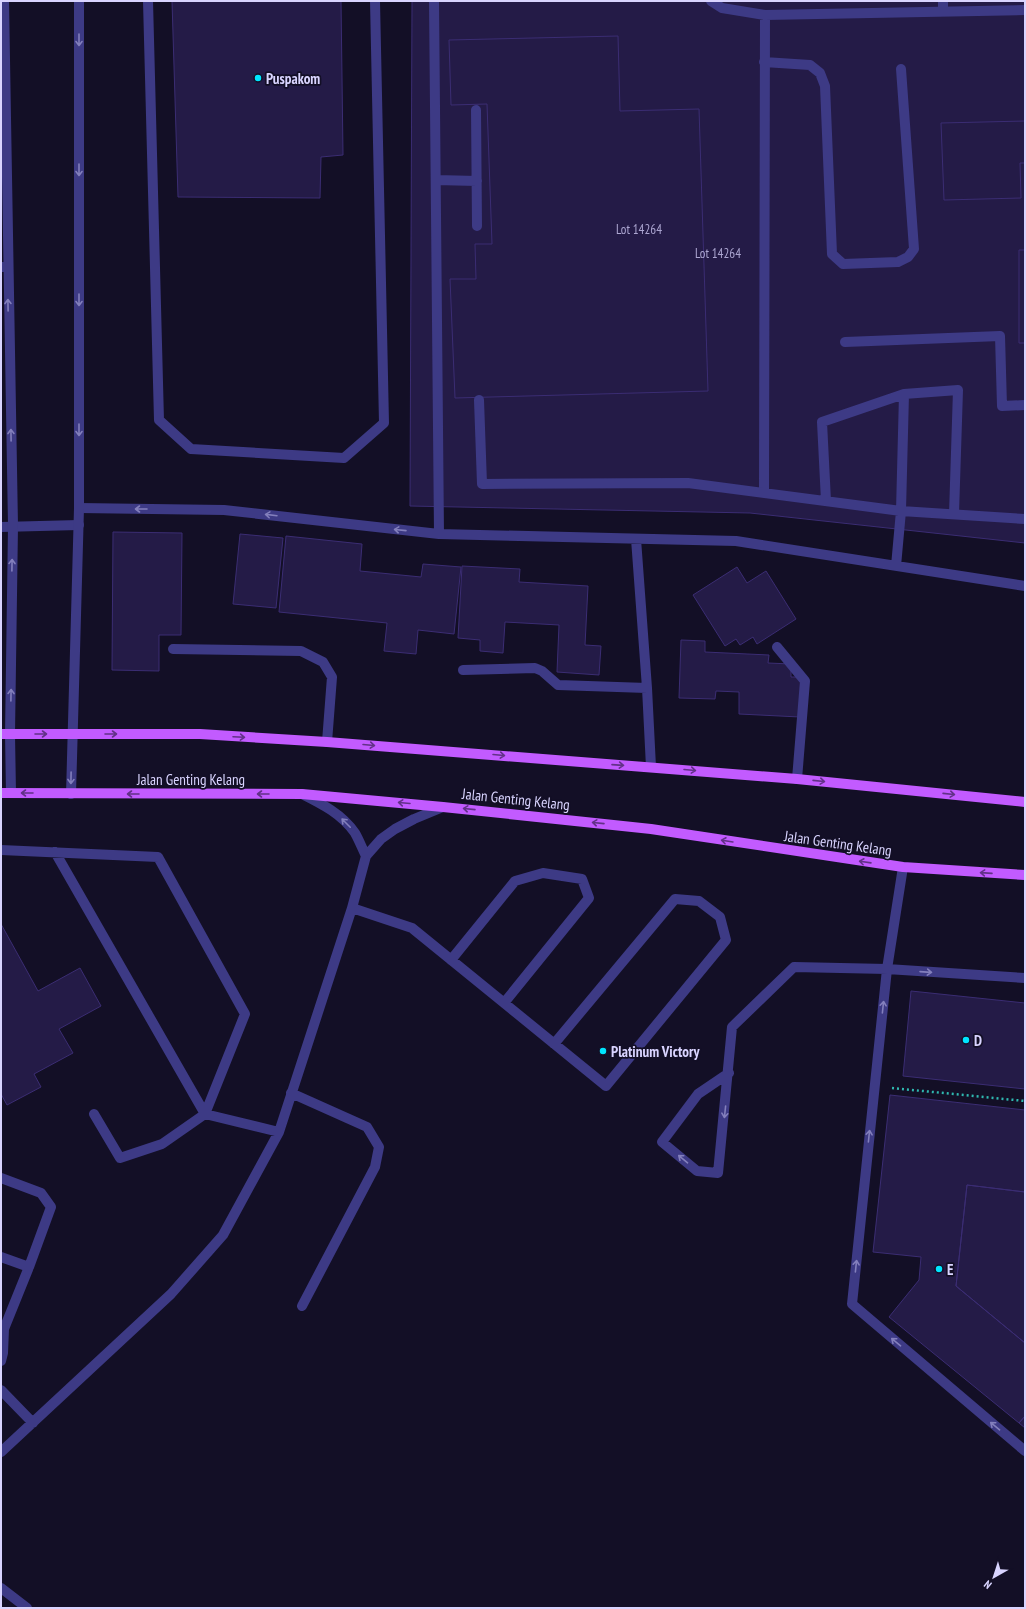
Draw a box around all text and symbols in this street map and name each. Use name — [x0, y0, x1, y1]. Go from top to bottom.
one-way arrow — [75, 33, 83, 46]
place label: Puspakom — [266, 69, 320, 88]
marker: Puspakom — [253, 73, 263, 83]
one-way arrow — [75, 163, 83, 176]
house number: Lot 14264 — [616, 221, 662, 238]
house number: Lot 14264 — [695, 245, 741, 262]
one-way arrow — [75, 293, 83, 306]
one-way arrow — [4, 299, 12, 312]
one-way arrow — [75, 423, 83, 436]
one-way arrow — [7, 429, 15, 442]
one-way arrow — [135, 505, 148, 513]
one-way arrow — [265, 512, 278, 519]
one-way arrow — [394, 527, 407, 534]
one-way arrow — [8, 559, 16, 572]
one-way arrow — [7, 689, 14, 702]
one-way arrow — [34, 730, 47, 738]
one-way arrow — [104, 730, 117, 738]
one-way arrow — [232, 733, 245, 740]
one-way arrow — [362, 741, 375, 748]
one-way arrow — [492, 752, 505, 759]
one-way arrow — [611, 761, 624, 768]
one-way arrow — [683, 767, 696, 774]
street label: Jalan Genting Kelang — [136, 770, 245, 789]
one-way arrow — [67, 771, 75, 784]
one-way arrow — [812, 778, 825, 785]
street label: Jalan Genting Kelang — [460, 784, 571, 814]
one-way arrow — [21, 789, 34, 797]
one-way arrow — [127, 790, 140, 798]
one-way arrow — [257, 790, 270, 798]
one-way arrow — [942, 790, 955, 798]
one-way arrow — [398, 800, 411, 807]
one-way arrow — [463, 806, 476, 813]
one-way arrow — [341, 818, 351, 828]
one-way arrow — [592, 820, 605, 827]
street label: Jalan Genting Kelang — [782, 826, 893, 860]
one-way arrow — [721, 837, 734, 845]
one-way arrow — [858, 858, 871, 866]
one-way arrow — [980, 869, 993, 876]
one-way arrow — [919, 968, 932, 975]
one-way arrow — [879, 1001, 887, 1014]
place label: D — [974, 1031, 982, 1050]
marker: D — [961, 1035, 971, 1045]
place label: Platinum Victory — [611, 1042, 700, 1061]
marker: Platinum Victory — [598, 1046, 608, 1056]
one-way arrow — [721, 1105, 728, 1118]
one-way arrow — [865, 1130, 873, 1143]
one-way arrow — [678, 1155, 688, 1164]
one-way arrow — [852, 1260, 859, 1273]
place label: E — [947, 1260, 953, 1279]
marker: E — [934, 1264, 944, 1274]
one-way arrow — [891, 1338, 901, 1347]
one-way arrow — [990, 1422, 1001, 1431]
north arrow — [974, 1557, 1014, 1597]
text: N — [981, 1577, 994, 1592]

